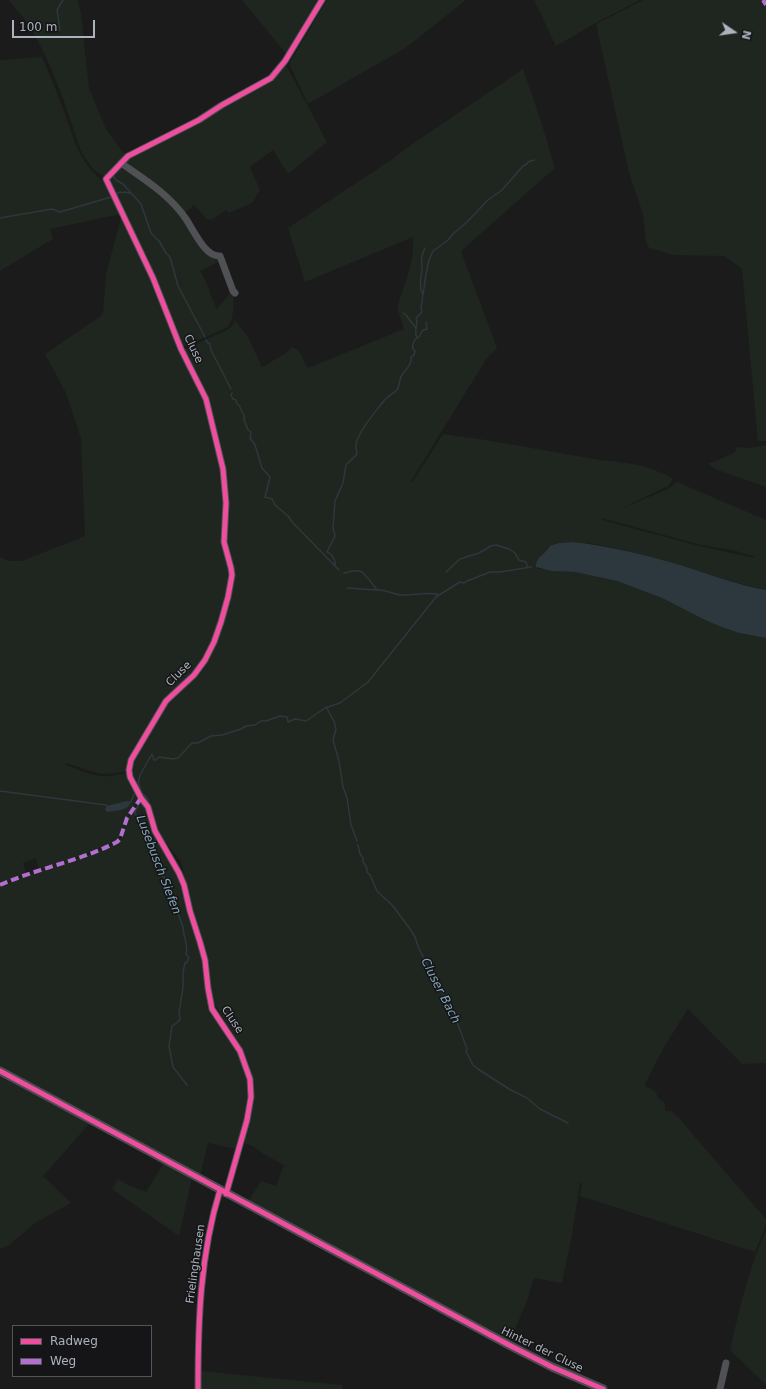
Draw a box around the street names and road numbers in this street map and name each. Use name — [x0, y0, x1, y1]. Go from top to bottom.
street label: Cluse — [181, 333, 205, 365]
street label: Cluse — [164, 659, 194, 689]
street label: Cluse — [218, 1004, 246, 1036]
street label: Frielinghausen — [184, 1223, 208, 1305]
street label: Hinter der Cluse — [499, 1324, 585, 1376]

